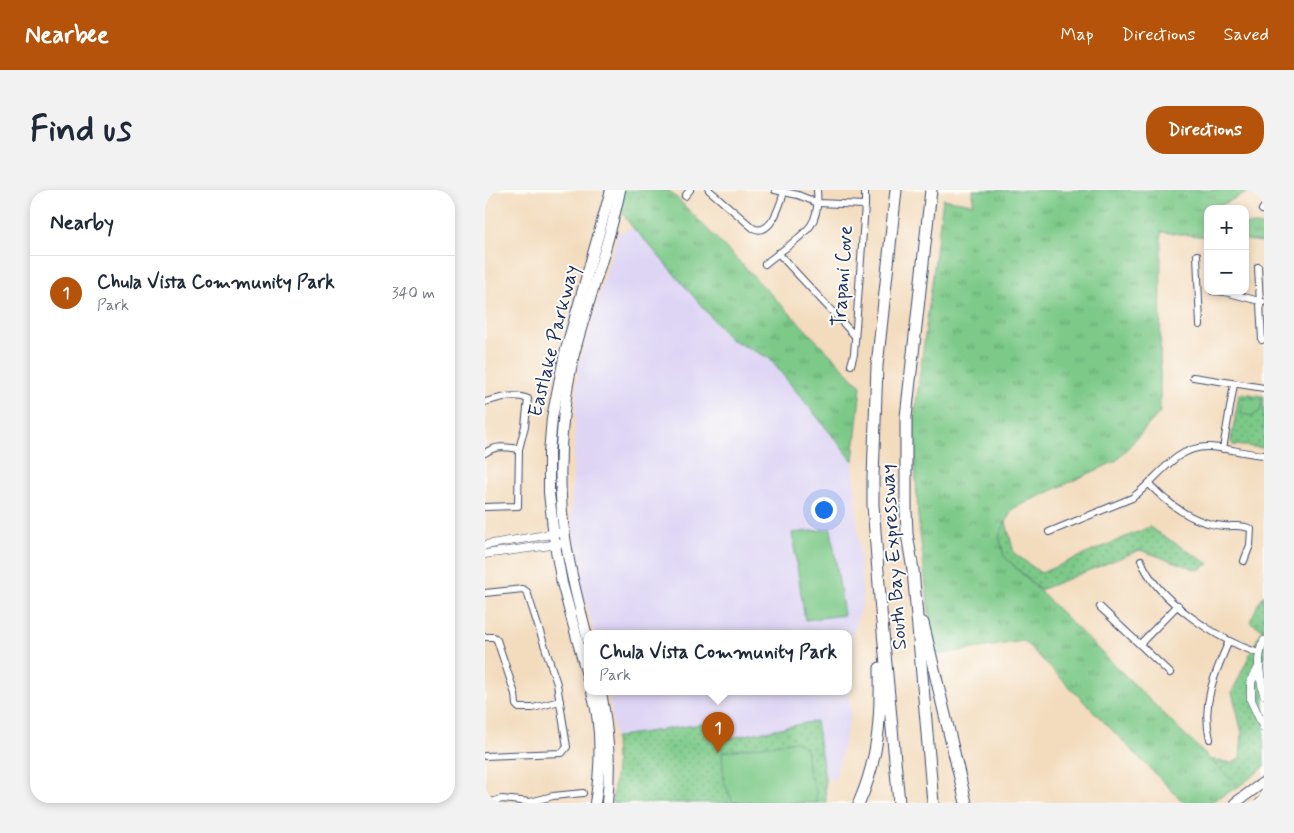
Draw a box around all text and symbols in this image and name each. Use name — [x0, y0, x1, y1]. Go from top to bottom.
text: Nearbee — [25, 20, 109, 51]
text: Map — [1061, 23, 1094, 47]
text: Directions — [1122, 23, 1196, 47]
text: Saved — [1224, 23, 1269, 47]
button: Directions — [1146, 106, 1264, 154]
text: Find us — [30, 107, 132, 153]
map controls — [1204, 205, 1249, 295]
button: + — [1204, 205, 1249, 250]
text: Nearby — [50, 209, 114, 237]
street label: Trapani Cove — [826, 224, 860, 328]
button: − — [1204, 250, 1249, 295]
street label: Eastlake Parkway — [522, 262, 586, 420]
text: Chula Vista Community Park — [97, 270, 335, 295]
text: 1 — [62, 283, 70, 304]
text: 340 m — [391, 283, 435, 304]
text: Park — [97, 295, 129, 316]
street label: South Bay Expressway — [874, 463, 914, 651]
your location — [811, 497, 837, 523]
popup — [584, 630, 852, 695]
text: Chula Vista Community Park — [599, 640, 837, 665]
text: Park — [599, 665, 631, 686]
pin: 1 — [702, 712, 734, 753]

